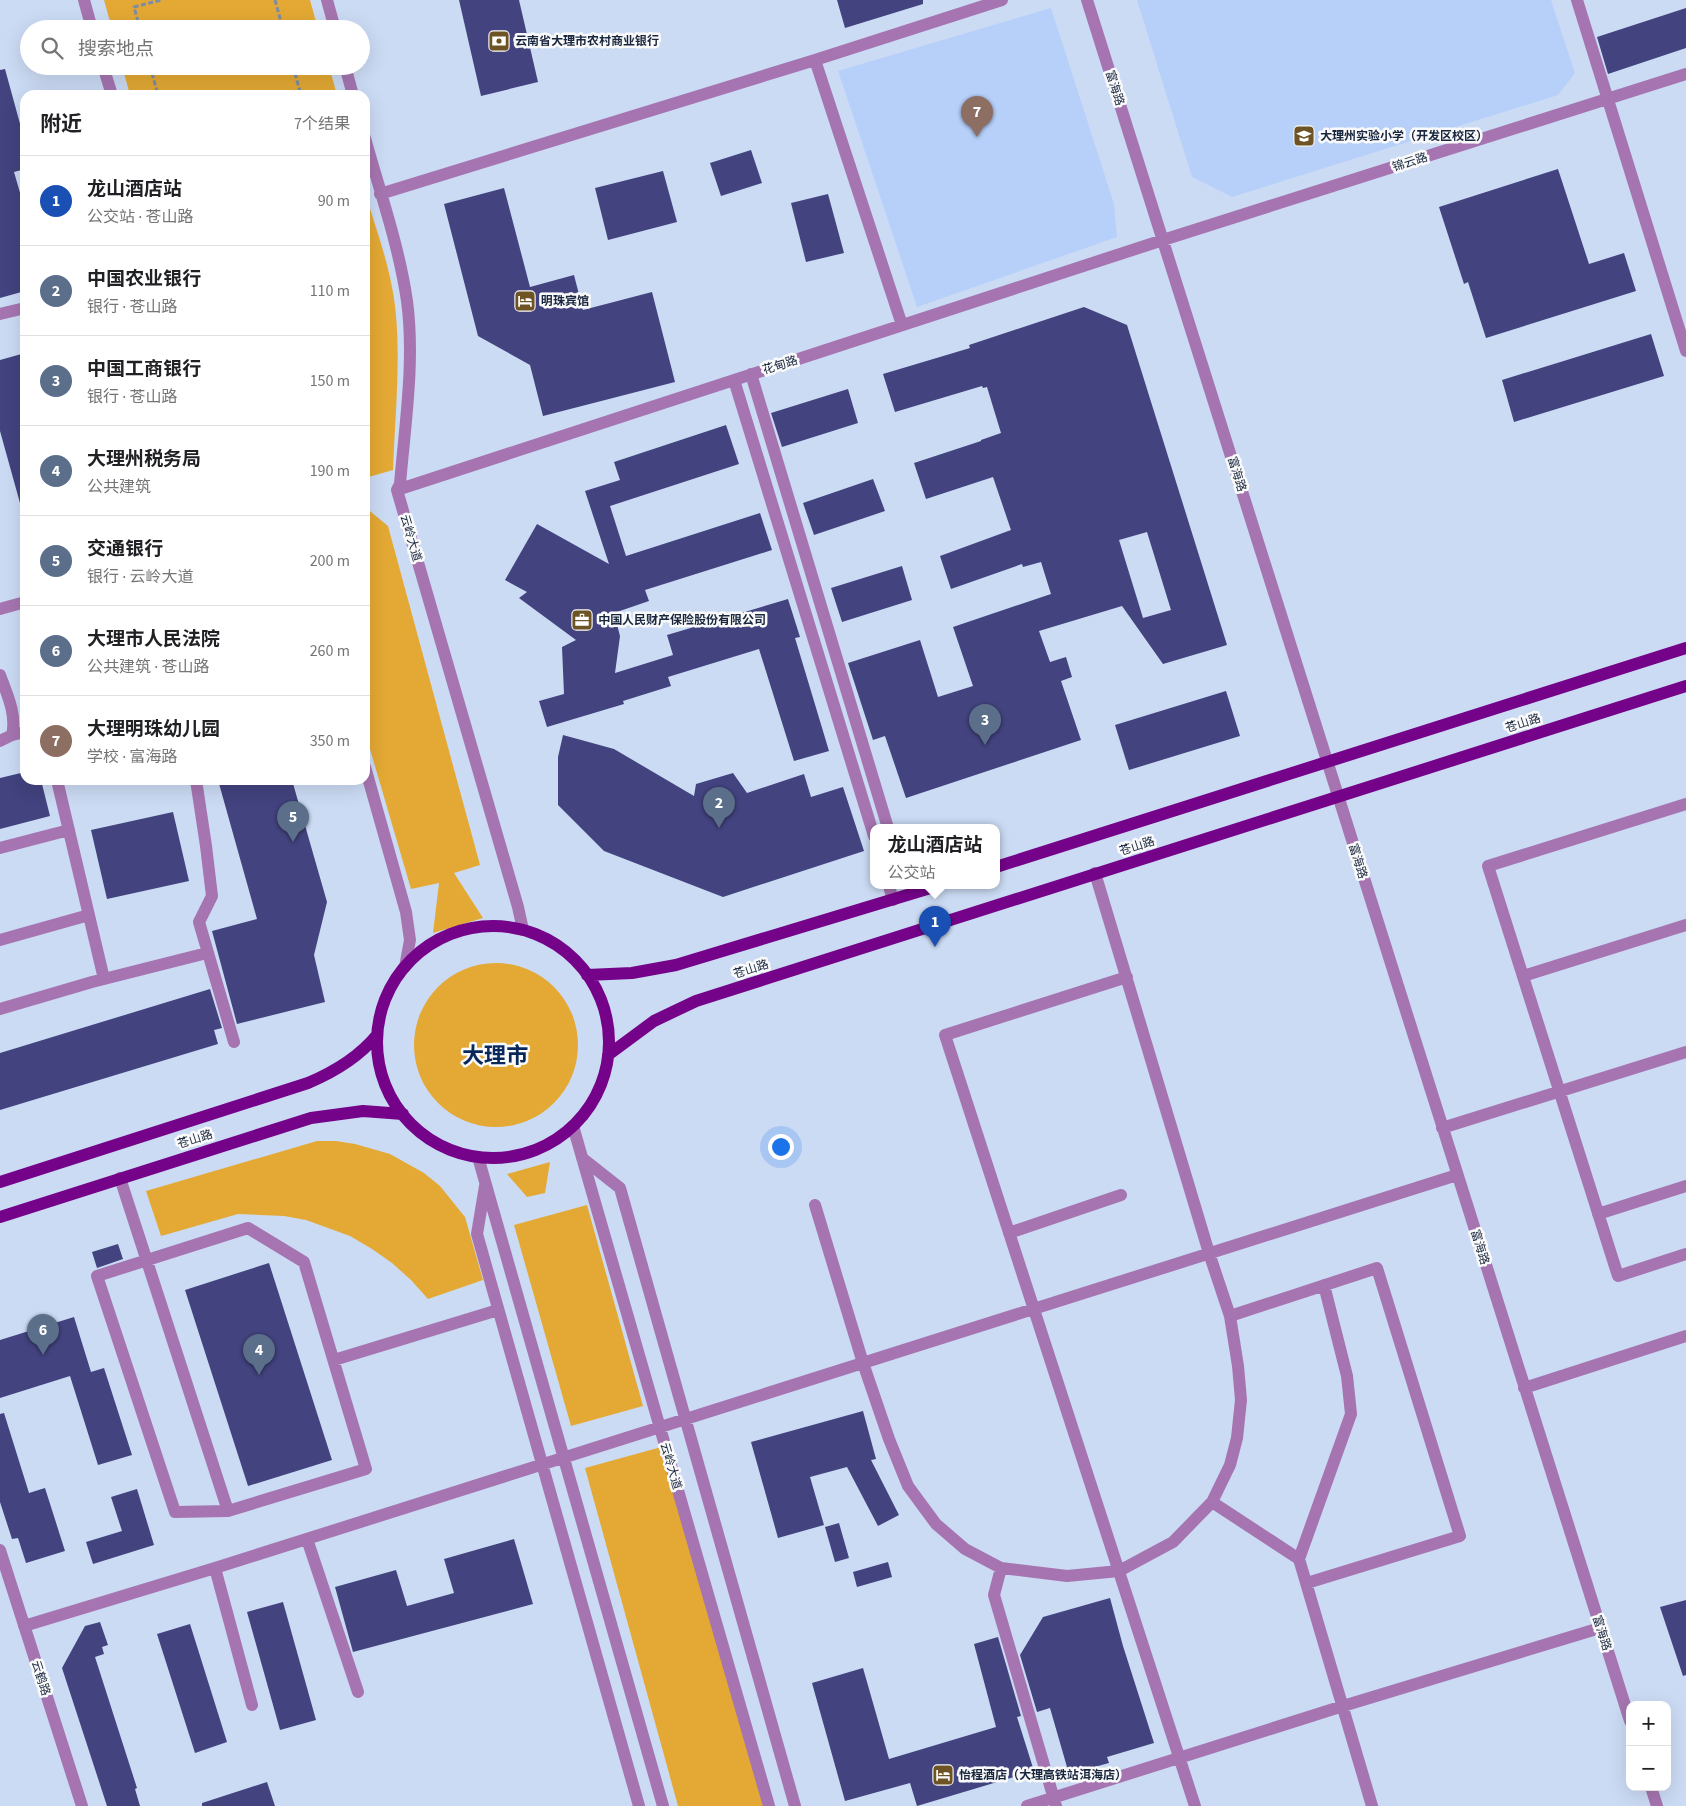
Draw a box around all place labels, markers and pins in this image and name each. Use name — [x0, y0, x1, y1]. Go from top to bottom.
bank icon: 云南省大理市农村商业银行 — [487, 29, 511, 53]
place label: 云南省大理市农村商业银行 — [515, 33, 659, 50]
pin: 7 — [961, 96, 993, 137]
school or university icon: 大理州实验小学（开发区校区） — [1292, 124, 1316, 148]
place label: 大理州实验小学（开发区校区） — [1320, 128, 1488, 145]
hotel icon: 明珠宾馆 — [513, 289, 537, 313]
place label: 明珠宾馆 — [541, 293, 589, 310]
office icon: 中国人民财产保险股份有限公司 — [570, 608, 594, 632]
place label: 中国人民财产保险股份有限公司 — [598, 612, 766, 629]
pin: 3 — [969, 704, 1001, 745]
pin: 2 — [703, 787, 735, 828]
pin: 5 — [277, 801, 309, 842]
pin: 1 — [919, 906, 951, 947]
pin: 6 — [27, 1314, 59, 1355]
pin: 4 — [243, 1334, 275, 1375]
hotel icon: 怡程酒店（大理高铁站洱海店） — [931, 1763, 955, 1787]
place label: 怡程酒店（大理高铁站洱海店） — [959, 1767, 1127, 1784]

